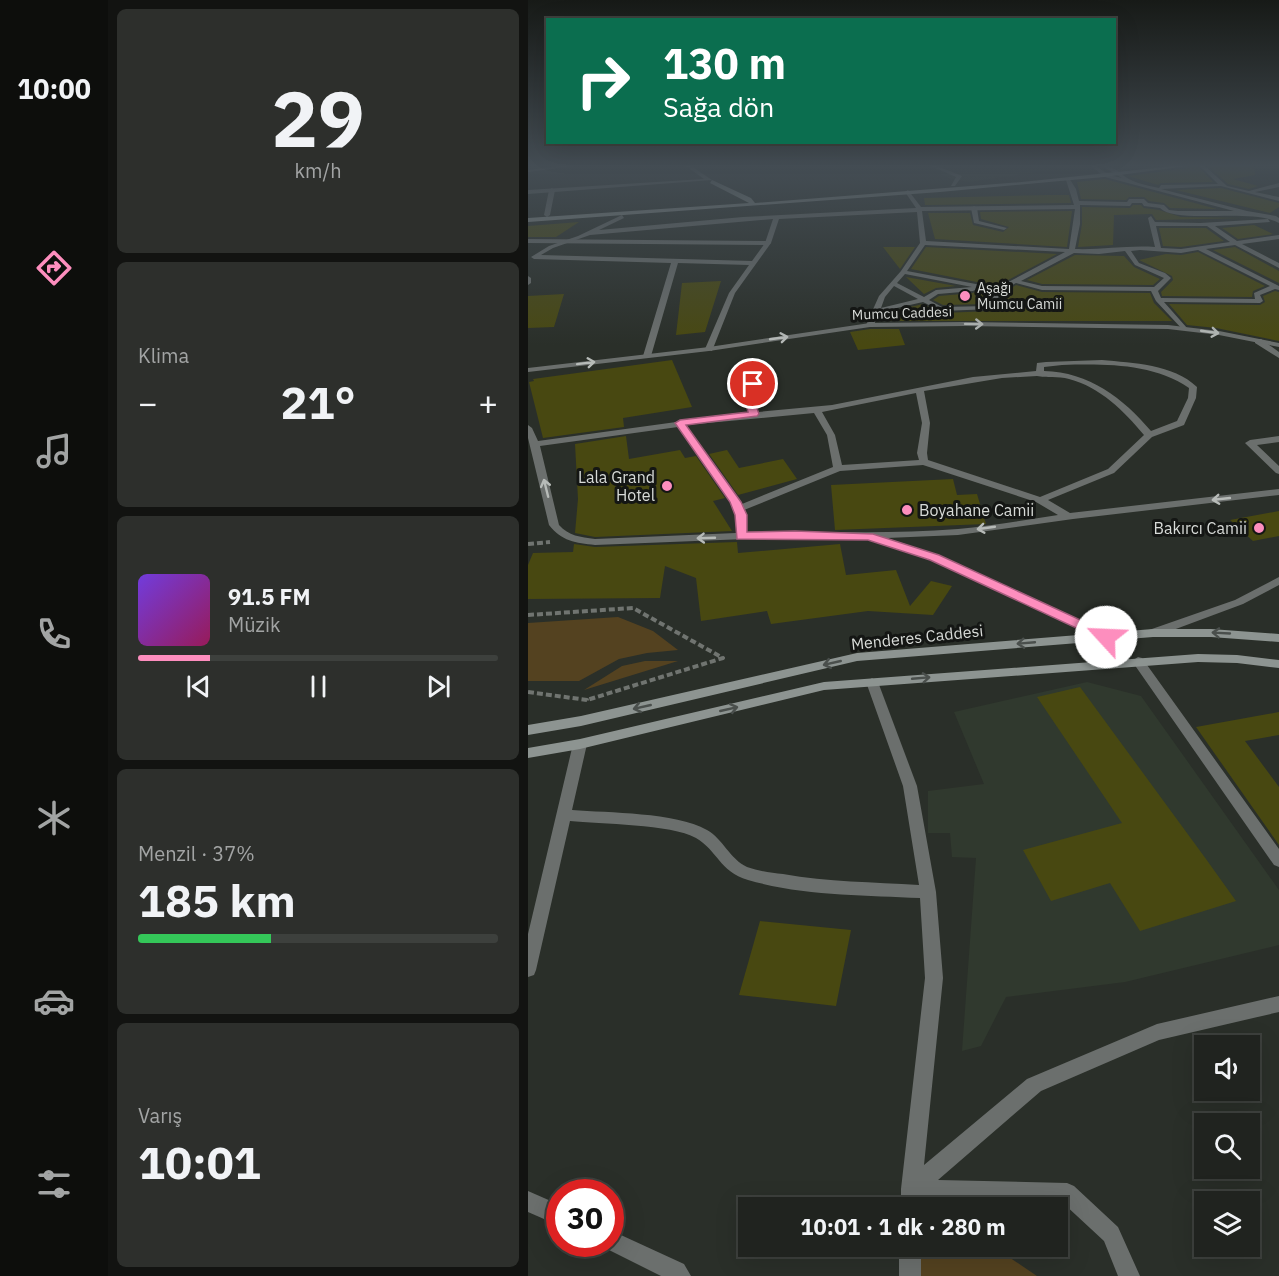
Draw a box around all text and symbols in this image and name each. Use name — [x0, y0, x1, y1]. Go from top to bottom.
text: 130 m — [663, 36, 786, 91]
icon: right — [564, 42, 642, 120]
text: 29 — [271, 67, 365, 168]
text: 10:00 — [17, 71, 91, 106]
text: Sağa dön — [663, 89, 774, 124]
text: km/h — [294, 157, 342, 184]
icon: directions — [33, 247, 75, 289]
place label: Aşağı Mumcu Camii — [977, 279, 1062, 313]
marker: Aşağı Mumcu Camii — [958, 289, 972, 303]
street label: Mumcu Caddesi — [852, 302, 952, 324]
one-way arrow — [963, 318, 983, 330]
one-way arrow — [1200, 326, 1220, 337]
one-way arrow — [769, 333, 789, 344]
text: Klima — [138, 342, 189, 369]
one-way arrow — [576, 358, 596, 369]
pin — [727, 358, 778, 409]
icon: arrive — [736, 367, 769, 400]
text: 21° — [280, 373, 356, 431]
text: − — [138, 381, 158, 424]
text: + — [478, 381, 498, 424]
icon: music — [33, 430, 75, 472]
place label: Lala Grand Hotel — [578, 467, 655, 505]
one-way arrow — [539, 479, 551, 498]
marker: Lala Grand Hotel — [660, 479, 674, 493]
one-way arrow — [1211, 494, 1231, 505]
place label: Boyahane Camii — [919, 500, 1034, 520]
marker: Boyahane Camii — [900, 503, 914, 517]
place label: Bakırcı Camii — [1154, 518, 1247, 538]
marker: Bakırcı Camii — [1252, 521, 1266, 535]
one-way arrow — [976, 522, 996, 533]
one-way arrow — [696, 532, 716, 543]
text: 91.5 FM — [228, 582, 311, 611]
position arrow — [1074, 605, 1138, 669]
text: Müzik — [228, 611, 280, 638]
icon: phone — [33, 613, 75, 655]
street label: Menderes Caddesi — [850, 620, 984, 654]
one-way arrow — [1211, 628, 1231, 639]
one-way arrow — [1017, 638, 1037, 649]
one-way arrow — [823, 658, 842, 670]
icon: previous — [182, 670, 215, 703]
icon: pause — [302, 670, 335, 703]
icon: next — [422, 670, 455, 703]
one-way arrow — [910, 672, 930, 683]
one-way arrow — [633, 701, 652, 713]
one-way arrow — [719, 702, 738, 714]
icon: climate — [33, 797, 75, 839]
text: Menzil · 37% — [138, 840, 255, 867]
text: 185 km — [138, 871, 296, 929]
icon: car — [33, 980, 75, 1022]
map controls — [1194, 1035, 1260, 1257]
button: sound — [1194, 1035, 1260, 1101]
text: Varış — [138, 1102, 182, 1129]
button: search — [1194, 1113, 1260, 1179]
text: 10:01 — [138, 1133, 261, 1191]
icon: filters — [33, 1163, 75, 1205]
speed limit sign: 30 — [546, 1179, 624, 1257]
button: layers — [1194, 1191, 1260, 1257]
text: 10:01 · 1 dk · 280 m — [800, 1212, 1006, 1241]

